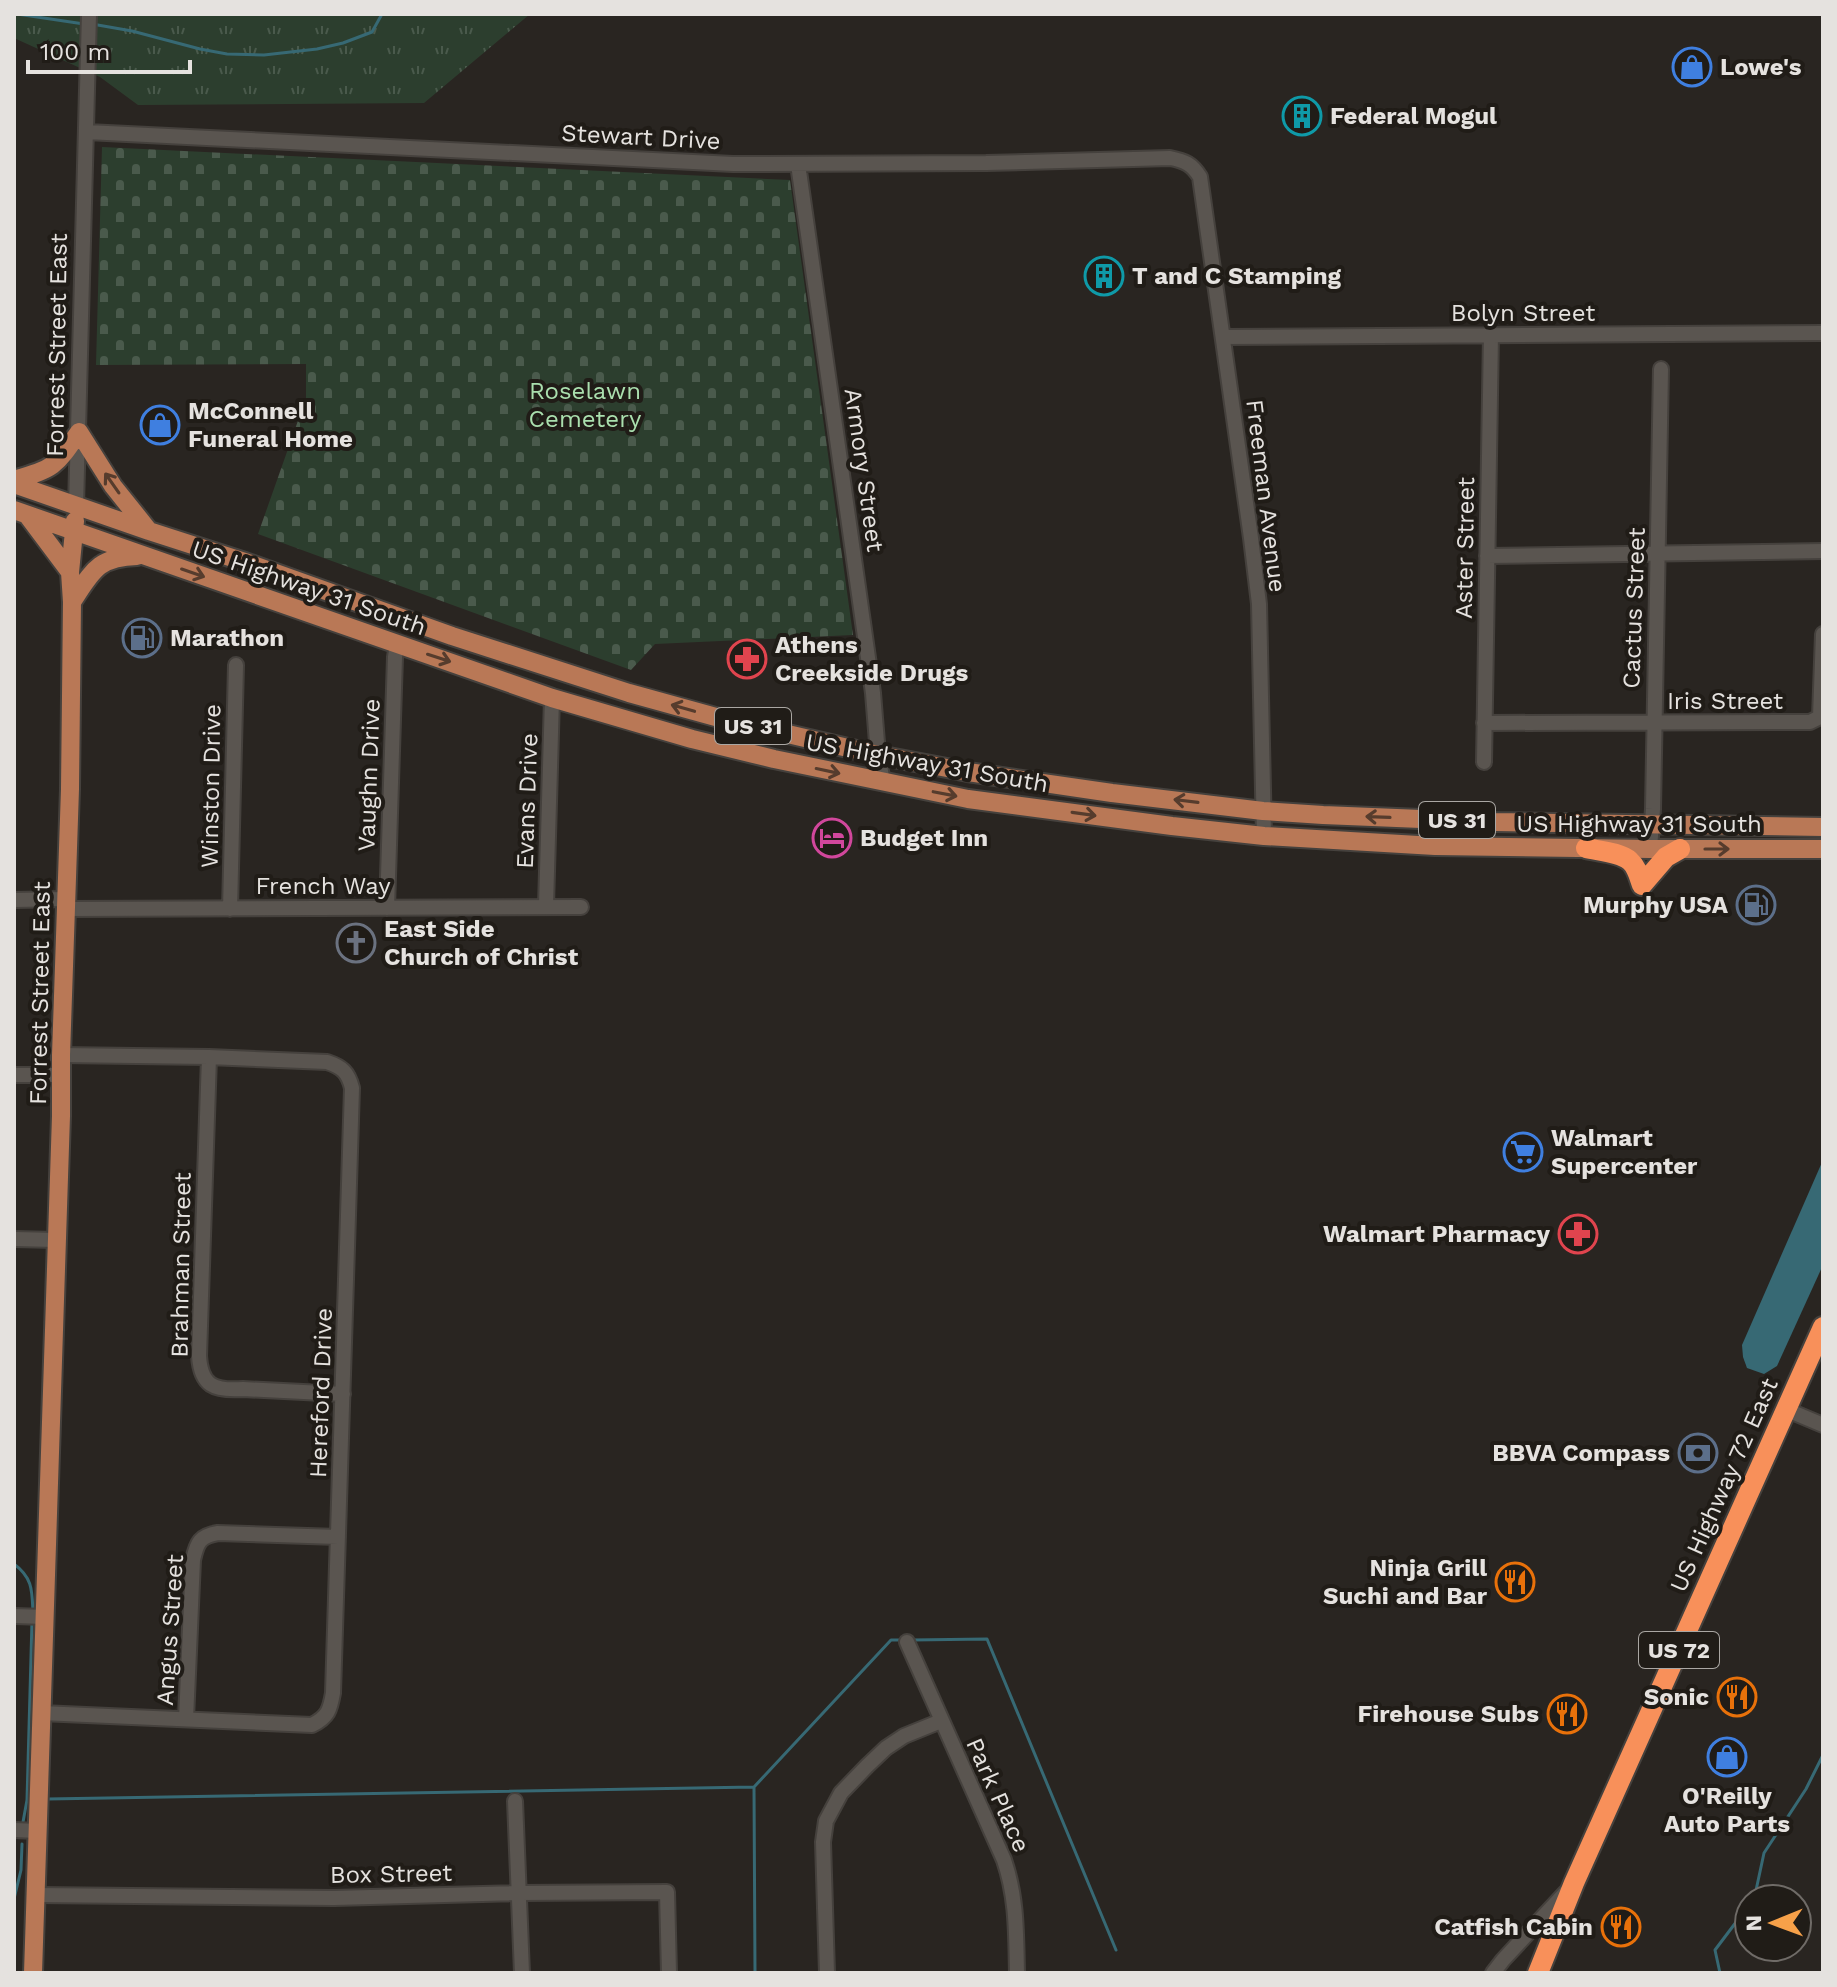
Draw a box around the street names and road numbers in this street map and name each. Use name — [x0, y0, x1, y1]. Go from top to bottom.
street label: Stewart Drive — [561, 119, 721, 155]
street label: Forrest Street East — [41, 233, 73, 457]
street label: Bolyn Street — [1451, 299, 1595, 327]
street label: Armory Street — [839, 386, 889, 554]
street label: Freeman Avenue — [1240, 398, 1292, 594]
street label: Aster Street — [1450, 477, 1480, 619]
street label: Cactus Street — [1617, 527, 1651, 689]
street label: US Highway 31 South — [188, 535, 430, 641]
street label: Iris Street — [1667, 687, 1783, 715]
street label: Vaughn Drive — [352, 698, 386, 852]
street label: Winston Drive — [196, 704, 226, 868]
road number: US 31 — [715, 708, 791, 744]
street label: US Highway 31 South — [804, 728, 1050, 798]
street label: Evans Drive — [511, 733, 543, 869]
road number: US 31 — [1419, 802, 1495, 838]
street label: US Highway 31 South — [1516, 810, 1762, 838]
street label: French Way — [255, 872, 391, 900]
street label: Forrest Street East — [24, 881, 56, 1105]
street label: Brahman Street — [165, 1172, 197, 1358]
street label: Hereford Drive — [304, 1307, 338, 1479]
street label: US Highway 72 East — [1664, 1374, 1784, 1596]
street label: Angus Street — [151, 1554, 189, 1706]
road number: US 72 — [1639, 1632, 1719, 1668]
street label: Park Place — [960, 1734, 1036, 1856]
street label: Box Street — [330, 1859, 452, 1889]

